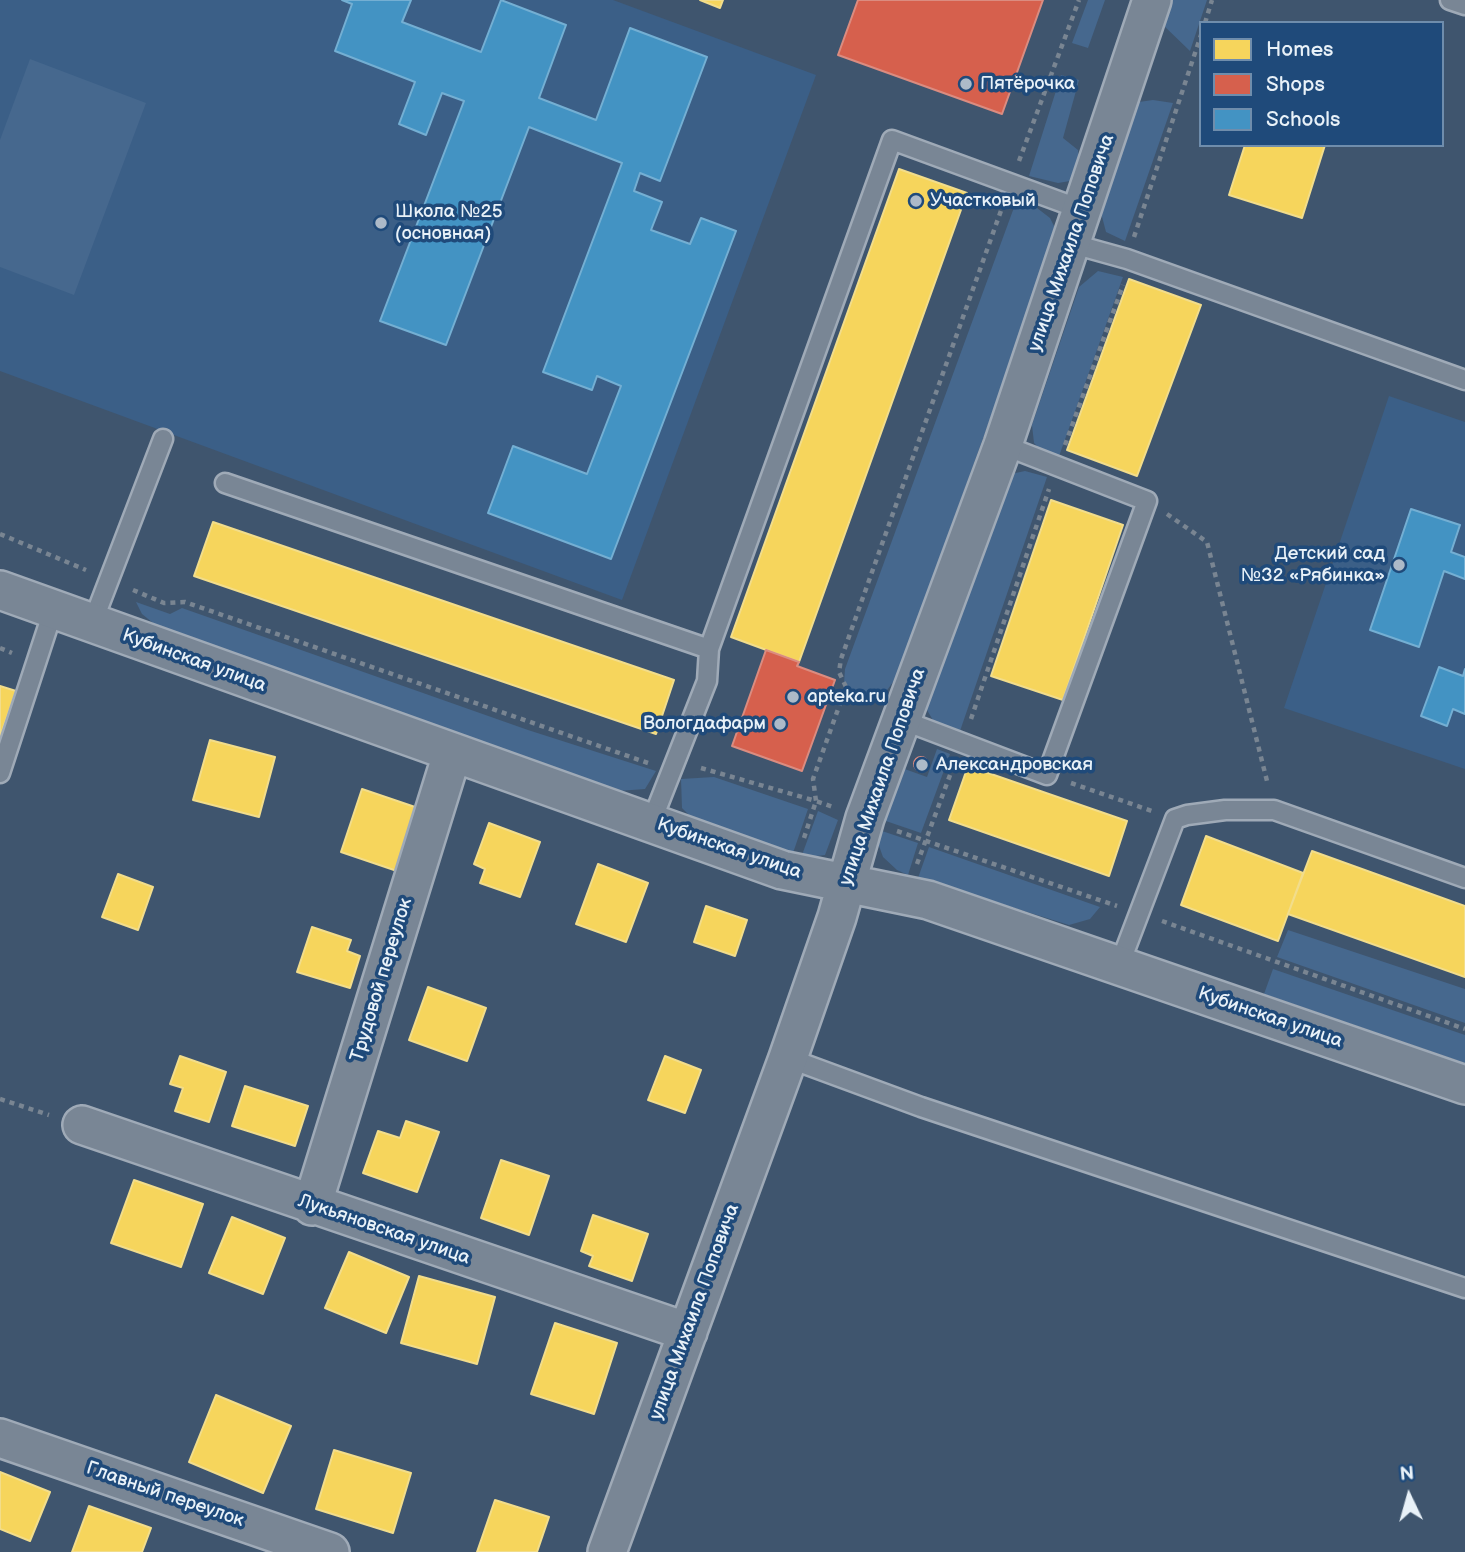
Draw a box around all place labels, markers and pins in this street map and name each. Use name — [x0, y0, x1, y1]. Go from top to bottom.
place label: Пятёрочка — [980, 73, 1075, 95]
marker: Пятёрочка — [958, 76, 974, 92]
place label: Участковый — [930, 190, 1036, 212]
marker: Участковый — [908, 193, 924, 209]
place label: Школа №25 (основная) — [395, 201, 503, 245]
marker: Школа №25 (основная) — [373, 215, 389, 231]
place label: Детский сад №32 «Рябинка» — [1241, 543, 1385, 587]
marker: Детский сад №32 «Рябинка» — [1391, 557, 1407, 573]
place label: apteka.ru — [807, 686, 886, 708]
marker: apteka.ru — [785, 689, 801, 705]
place label: Вологдафарм — [643, 713, 766, 735]
marker: Вологдафарм — [772, 716, 788, 732]
place label: Александровская — [936, 754, 1093, 776]
marker: Александровская — [914, 757, 930, 773]

